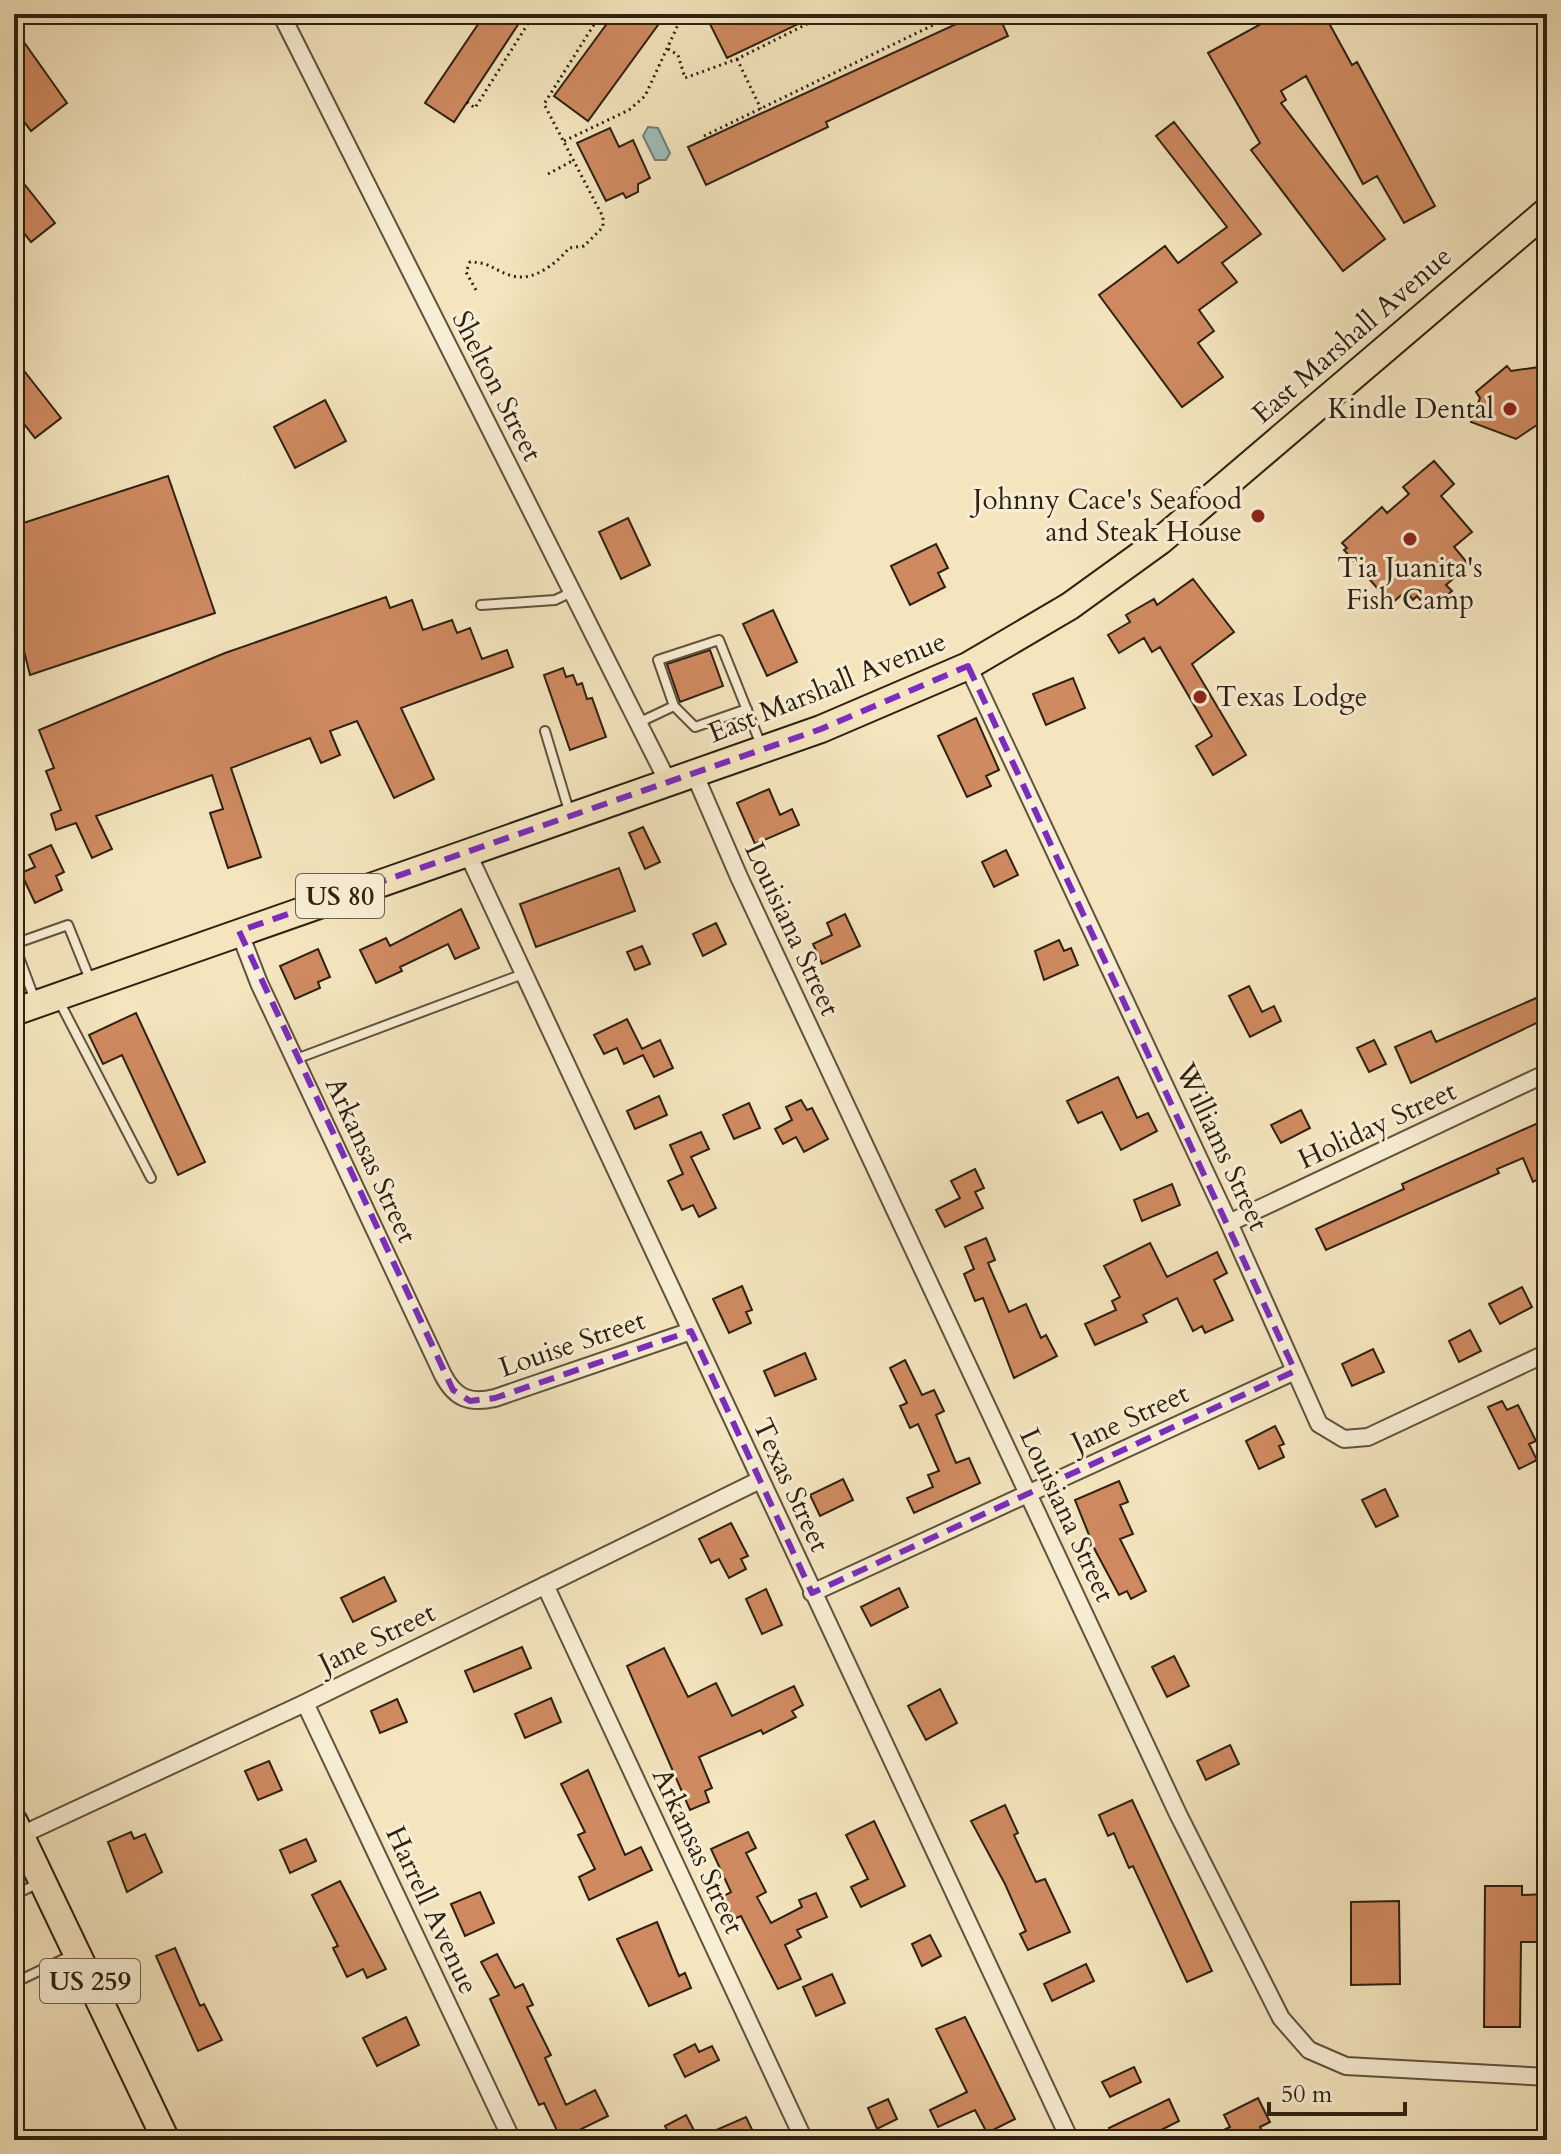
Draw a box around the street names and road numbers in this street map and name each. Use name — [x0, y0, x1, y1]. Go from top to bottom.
street label: East Marshall Avenue — [1244, 238, 1460, 432]
street label: Shelton Street — [443, 304, 551, 468]
street label: East Marshall Avenue — [702, 622, 952, 752]
street label: Louisiana Street — [735, 836, 849, 1022]
road number: US 80 — [296, 874, 384, 918]
street label: Williams Street — [1166, 1056, 1278, 1237]
street label: Arkansas Street — [316, 1071, 426, 1249]
street label: Holiday Street — [1292, 1072, 1462, 1178]
street label: Louise Street — [494, 1301, 650, 1387]
street label: Jane Street — [1062, 1374, 1195, 1463]
street label: Texas Street — [743, 1412, 839, 1558]
street label: Louisiana Street — [1010, 1422, 1124, 1608]
street label: Jane Street — [309, 1593, 442, 1684]
street label: Arkansas Street — [643, 1762, 753, 1940]
street label: Harrell Avenue — [376, 1820, 488, 2000]
road number: US 259 — [40, 1959, 140, 2003]

